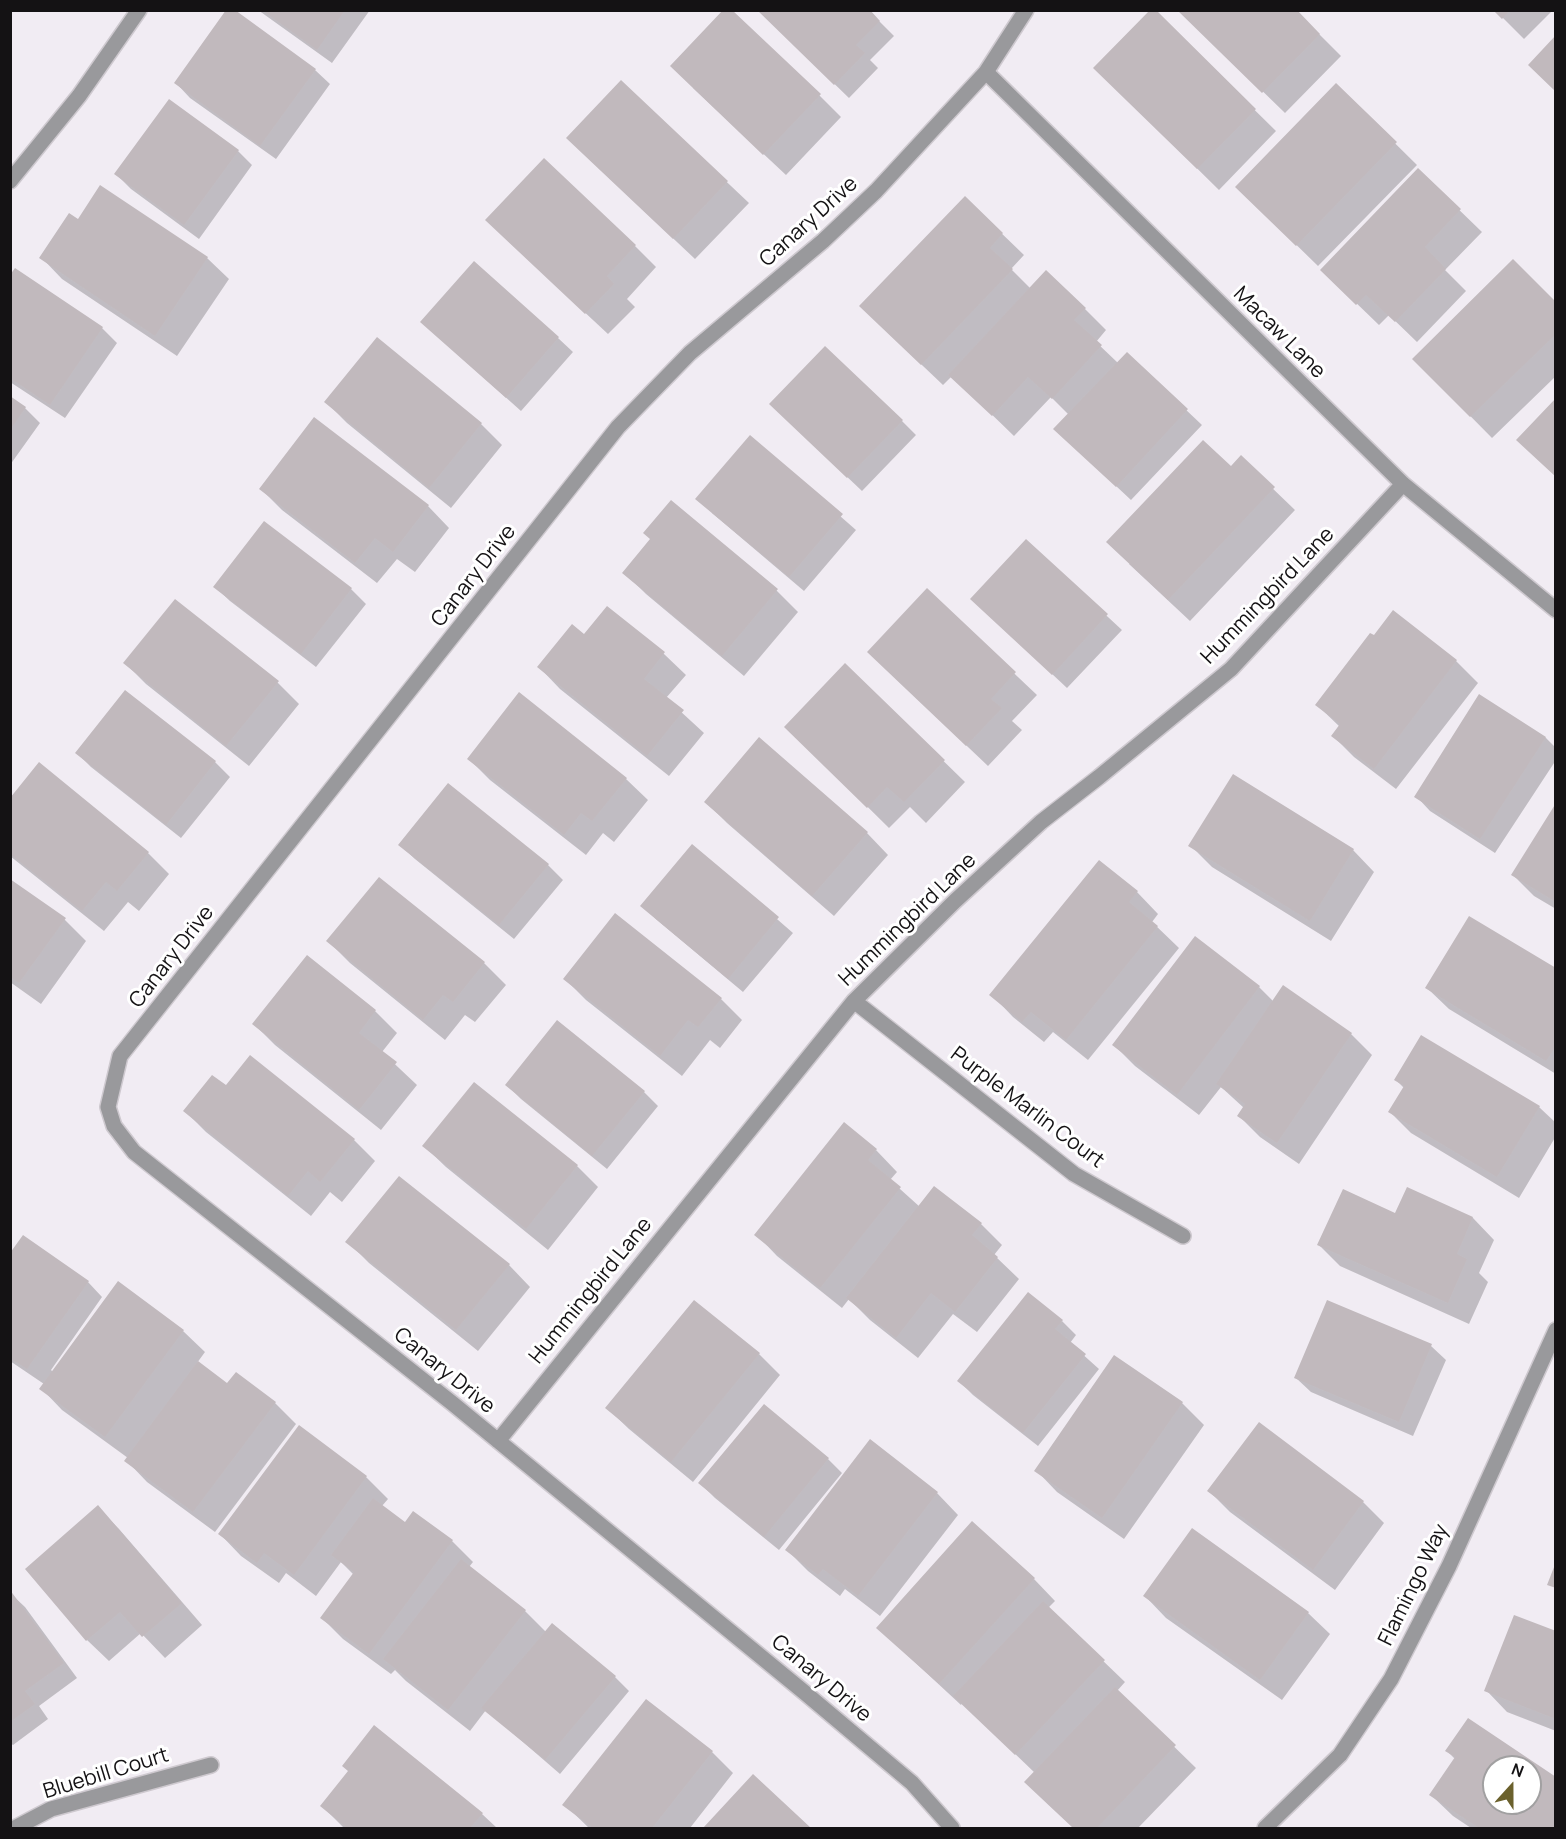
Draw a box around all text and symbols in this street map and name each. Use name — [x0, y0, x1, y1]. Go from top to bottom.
street label: Canary Drive — [755, 172, 863, 272]
street label: Macaw Lane — [1228, 282, 1330, 384]
street label: Canary Drive — [426, 520, 522, 632]
street label: Hummingbird Lane — [1196, 522, 1340, 670]
street label: Hummingbird Lane — [834, 848, 982, 992]
street label: Canary Drive — [124, 901, 220, 1013]
street label: Purple Marlin Court — [945, 1042, 1109, 1174]
street label: Hummingbird Lane — [524, 1213, 658, 1369]
street label: Canary Drive — [388, 1323, 500, 1419]
street label: Flamingo Way — [1374, 1520, 1454, 1650]
street label: Canary Drive — [766, 1630, 876, 1728]
street label: Bluebill Court — [40, 1743, 172, 1805]
north arrow — [1482, 1755, 1542, 1815]
text: N — [1508, 1758, 1527, 1782]

